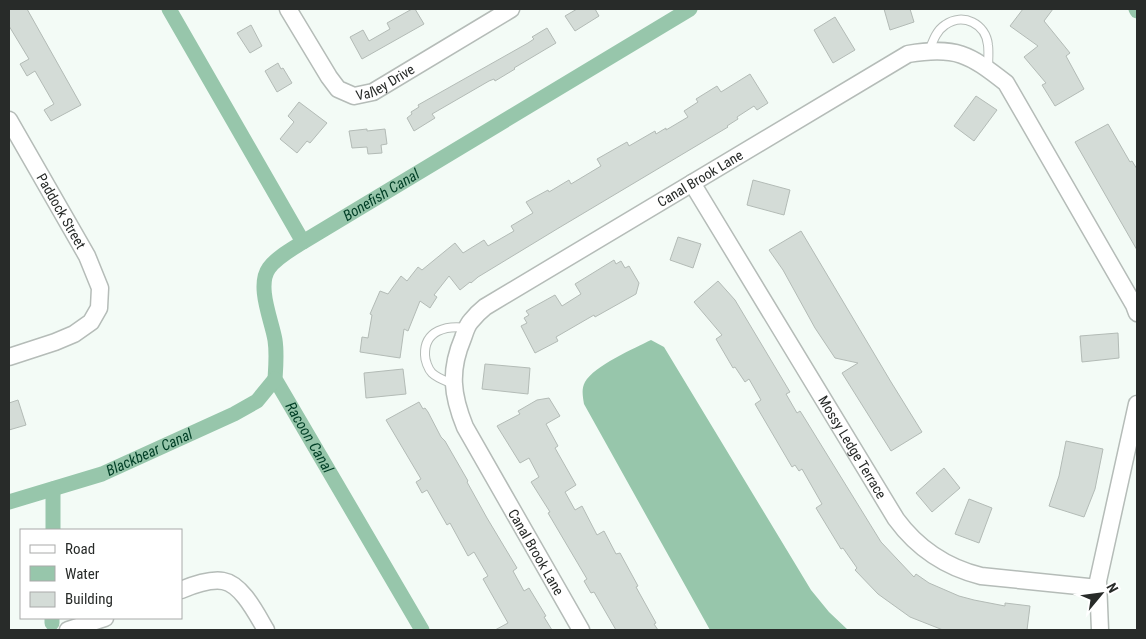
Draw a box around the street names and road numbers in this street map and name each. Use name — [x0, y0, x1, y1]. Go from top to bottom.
street label: Valley Drive — [354, 61, 418, 103]
street label: Canal Brook Lane — [654, 146, 746, 210]
street label: Paddock Street — [33, 171, 89, 252]
street label: Mossy Ledge Terrace — [815, 393, 890, 502]
street label: Canal Brook Lane — [505, 506, 567, 598]

